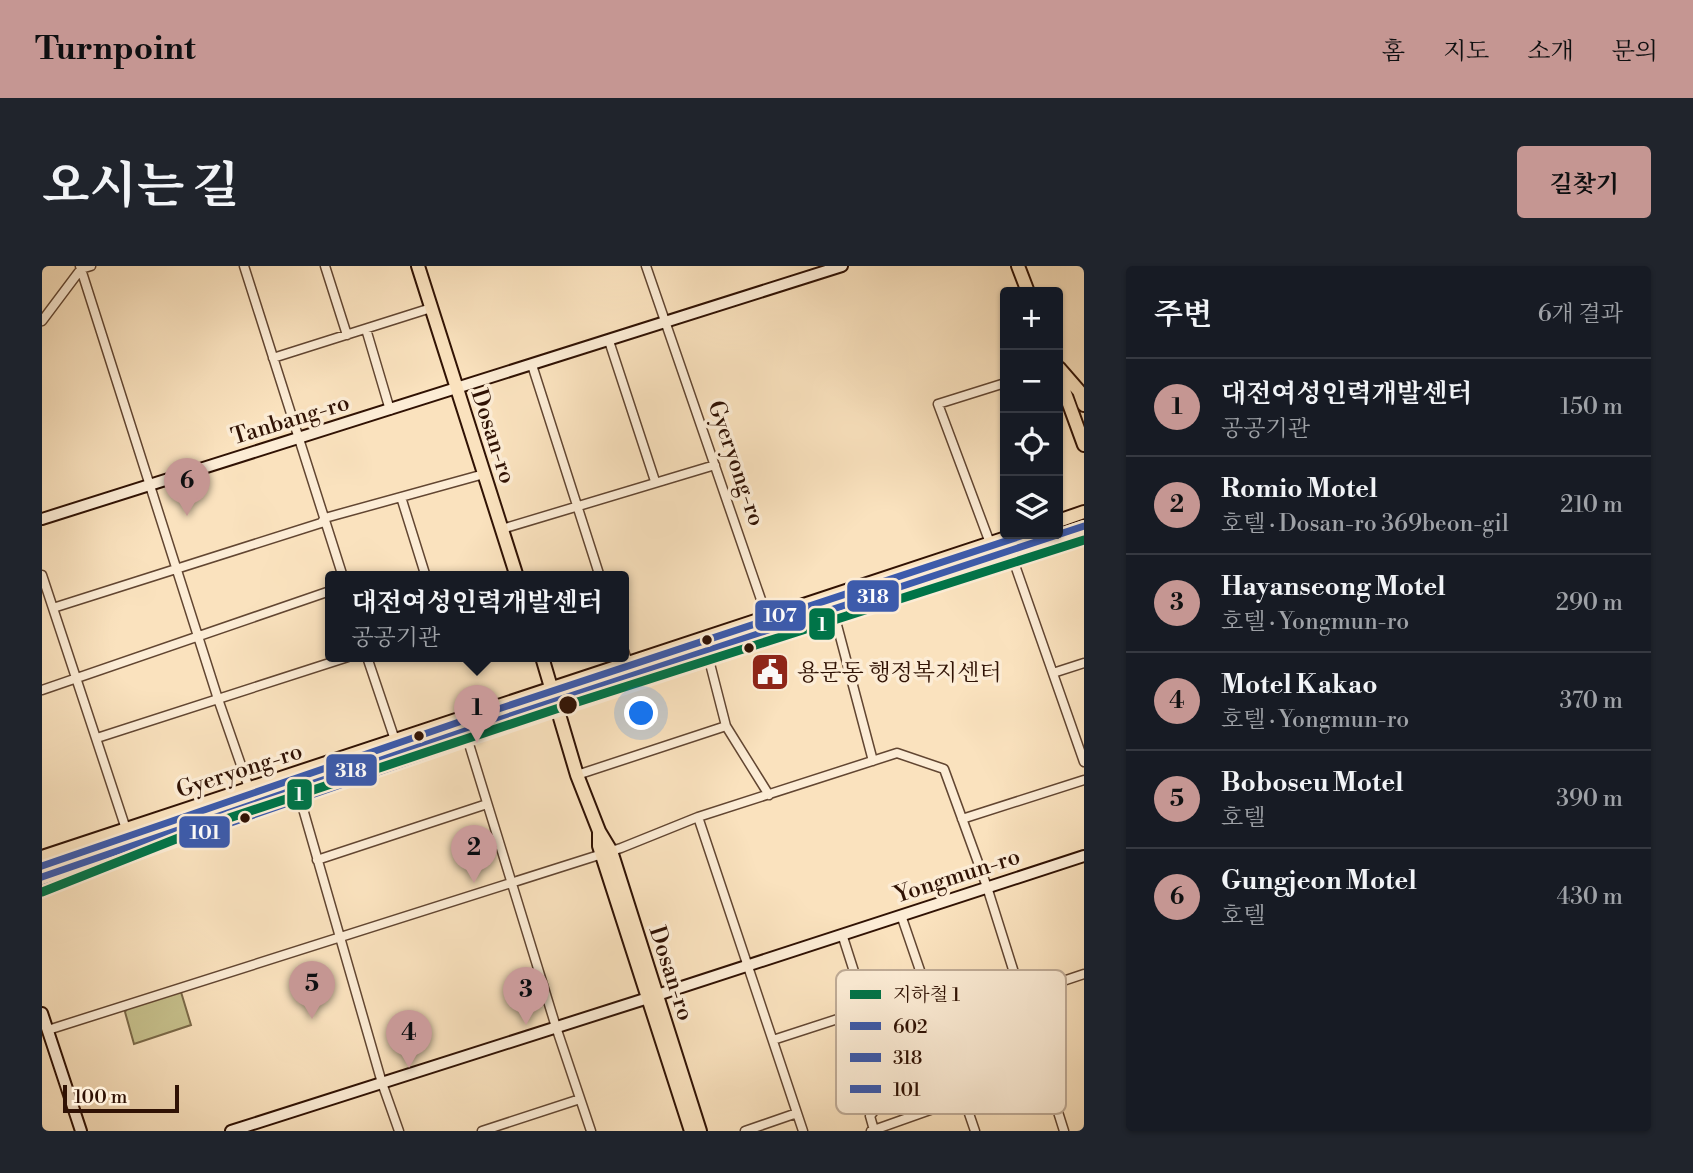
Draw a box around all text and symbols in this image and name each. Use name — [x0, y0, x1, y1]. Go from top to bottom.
text: Turnpoint — [35, 29, 196, 70]
text: 홈 — [1382, 37, 1405, 67]
text: 지도 — [1443, 37, 1489, 67]
text: 소개 — [1527, 37, 1574, 67]
text: 문의 — [1612, 37, 1658, 67]
button: 길찾기 — [1517, 146, 1651, 218]
text: 오시는 길 — [42, 157, 239, 218]
map controls — [1000, 287, 1063, 539]
button: + — [1000, 287, 1063, 350]
text: 주변 — [1154, 296, 1212, 334]
text: 6개 결과 — [1538, 300, 1623, 328]
button: − — [1000, 350, 1063, 413]
text: 대전여성인력개발센터 — [1221, 378, 1472, 410]
street label: Dosan-ro — [465, 385, 521, 487]
street label: Tanbang-ro — [228, 389, 353, 451]
text: 1 — [1171, 393, 1183, 421]
text: 150 m — [1560, 393, 1623, 421]
street label: Gyeryong-ro — [701, 397, 771, 530]
button: locate — [1000, 413, 1063, 476]
text: 공공기관 — [1221, 415, 1310, 443]
pin: 6 — [164, 458, 210, 516]
text: Romio Motel — [1221, 473, 1378, 505]
button: layers — [1000, 476, 1063, 539]
text: 2 — [1170, 491, 1184, 519]
text: 210 m — [1560, 491, 1623, 519]
text: 호텔 · Dosan-ro 369beon-gil — [1221, 510, 1509, 538]
popup — [325, 571, 629, 662]
text: Hayanseong Motel — [1221, 571, 1446, 603]
line badge: 318 — [846, 579, 900, 613]
text: 318 — [857, 585, 889, 609]
text: 대전여성인력개발센터 — [351, 587, 603, 619]
text: 3 — [1170, 589, 1184, 617]
text: 290 m — [1556, 589, 1623, 617]
line badge: 107 — [754, 599, 807, 632]
text: 107 — [763, 604, 797, 628]
line badge: 1 — [808, 607, 836, 641]
text: 호텔 · Yongmun-ro — [1221, 608, 1409, 636]
text: 1 — [817, 613, 827, 637]
text: 공공기관 — [351, 624, 440, 652]
unlabelled marker — [700, 633, 714, 647]
unlabelled marker — [742, 641, 756, 655]
public building icon: 용문동 행정복지센터 — [749, 651, 791, 693]
place label: 용문동 행정복지센터 — [797, 659, 1002, 687]
text: Motel Kakao — [1221, 669, 1377, 701]
pin: 1 — [454, 685, 500, 743]
text: 4 — [1169, 687, 1185, 715]
text: 370 m — [1560, 687, 1623, 715]
unlabelled marker — [557, 694, 579, 716]
your location — [624, 696, 658, 730]
text: 호텔 · Yongmun-ro — [1221, 706, 1409, 734]
unlabelled marker — [412, 729, 426, 743]
street label: Gyeryong-ro — [173, 737, 306, 805]
line badge: 318 — [325, 753, 378, 787]
text: 318 — [335, 759, 367, 783]
text: Boboseu Motel — [1221, 767, 1404, 799]
line badge: 1 — [286, 778, 313, 811]
text: 1 — [294, 783, 304, 807]
text: 5 — [1170, 785, 1184, 813]
text: 390 m — [1556, 785, 1623, 813]
text: 호텔 — [1221, 804, 1265, 832]
unlabelled marker — [238, 811, 252, 825]
line badge: 101 — [178, 815, 231, 849]
text: 101 — [190, 821, 220, 845]
pin: 2 — [451, 825, 497, 883]
street label: Yongmun-ro — [890, 842, 1024, 910]
text: Gungjeon Motel — [1221, 865, 1417, 897]
text: 6 — [1170, 883, 1184, 911]
text: 430 m — [1556, 883, 1623, 911]
text: 호텔 — [1221, 902, 1265, 930]
street label: Dosan-ro — [643, 922, 699, 1024]
pin: 5 — [289, 961, 335, 1019]
pin: 3 — [503, 967, 549, 1025]
legend — [836, 970, 1066, 1114]
text: 지하철 1 — [893, 983, 960, 1007]
pin: 4 — [386, 1010, 432, 1068]
text: 602 — [893, 1015, 928, 1039]
text: 318 — [893, 1046, 923, 1070]
text: 101 — [893, 1078, 921, 1102]
scale bar — [63, 1082, 178, 1114]
text: 100 m — [74, 1085, 127, 1109]

